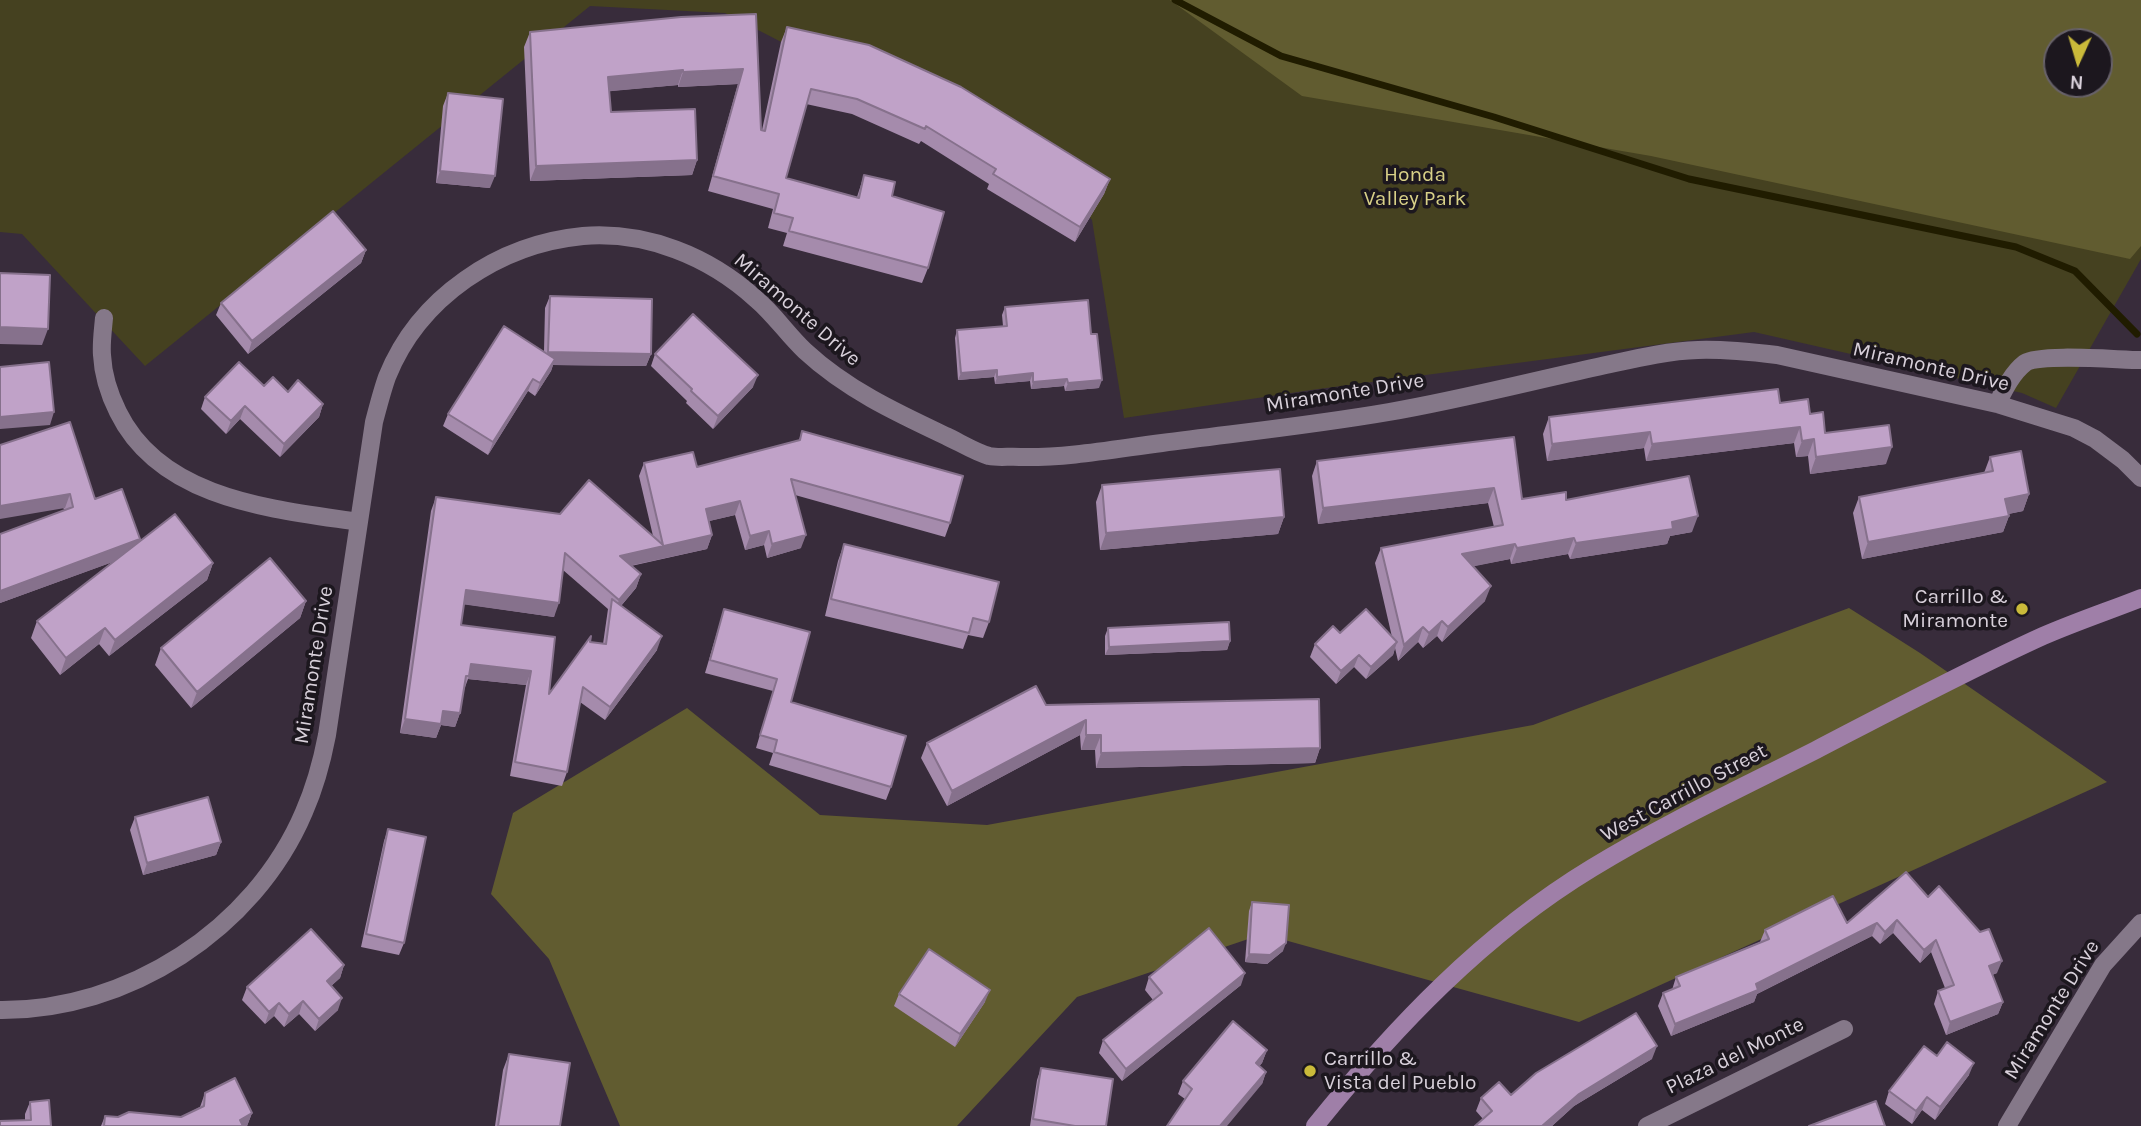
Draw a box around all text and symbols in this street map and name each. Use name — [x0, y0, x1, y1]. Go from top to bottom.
north arrow — [2043, 28, 2113, 98]
text: N — [2069, 71, 2084, 93]
park label: Honda Valley Park — [1364, 162, 1466, 212]
street label: Miramonte Drive — [728, 248, 866, 372]
street label: Miramonte Drive — [1850, 337, 2012, 397]
street label: Miramonte Drive — [1264, 368, 1426, 418]
street label: Miramonte Drive — [289, 584, 339, 746]
place label: Carrillo & Miramonte — [1902, 584, 2008, 634]
marker: Carrillo & Miramonte — [2014, 601, 2030, 617]
street label: West Carrillo Street — [1597, 739, 1771, 847]
street label: Miramonte Drive — [1999, 936, 2105, 1084]
street label: Plaza del Monte — [1662, 1012, 1808, 1100]
place label: Carrillo & Vista del Pueblo — [1324, 1046, 1477, 1096]
marker: Carrillo & Vista del Pueblo — [1302, 1063, 1318, 1079]

